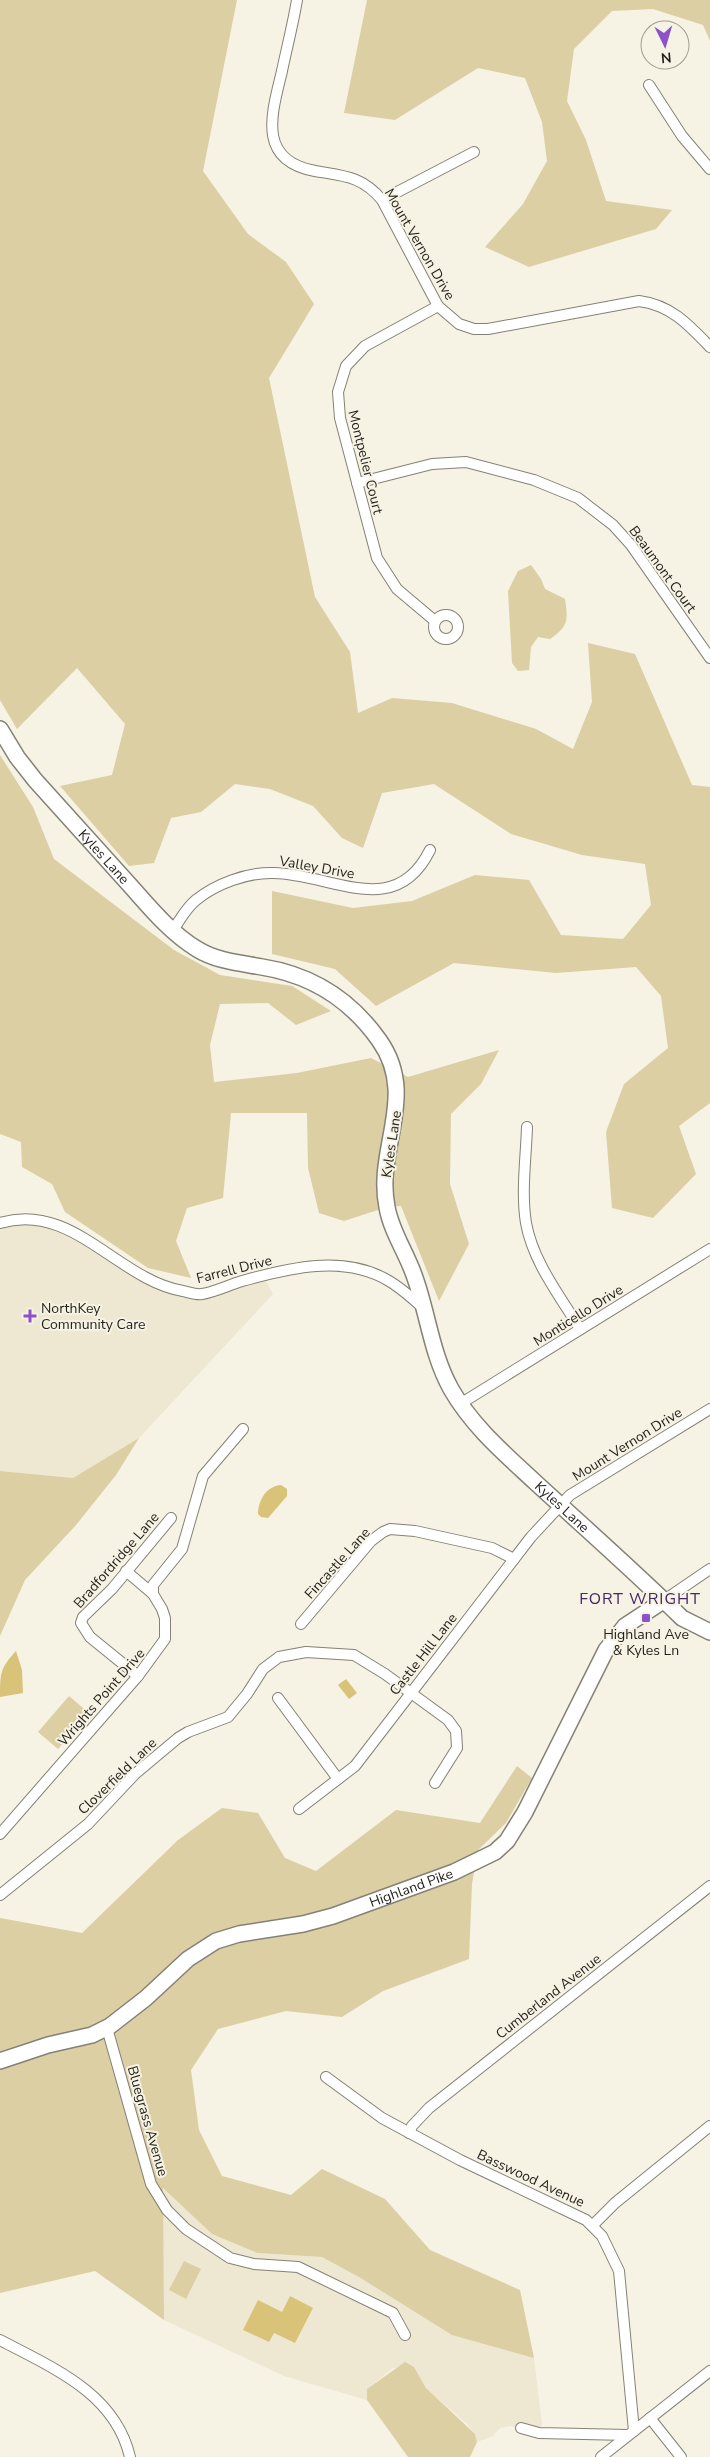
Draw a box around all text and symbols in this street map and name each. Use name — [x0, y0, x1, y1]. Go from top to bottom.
north arrow — [640, 20, 690, 70]
text: N — [660, 48, 672, 67]
street label: Mount Vernon Drive — [380, 185, 459, 303]
street label: Montpelier Court — [343, 408, 388, 516]
street label: Beaumont Court — [625, 522, 701, 617]
street label: Kyles Lane — [74, 825, 133, 888]
street label: Valley Drive — [277, 851, 356, 883]
street label: Kyles Lane — [377, 1109, 406, 1179]
street label: Farrell Drive — [194, 1251, 274, 1288]
street label: Monticello Drive — [530, 1280, 627, 1351]
place label: NorthKey Community Care — [41, 1299, 146, 1334]
marker: NorthKey Community Care — [23, 1309, 37, 1323]
street label: Mount Vernon Drive — [569, 1403, 686, 1486]
street label: Kyles Lane — [530, 1477, 593, 1537]
street label: Bradfordridge Lane — [69, 1508, 163, 1612]
street label: Fincastle Lane — [300, 1524, 374, 1603]
district label: FORT WRIGHT — [579, 1588, 701, 1610]
street label: Castle Hill Lane — [385, 1609, 462, 1699]
marker: Highland Ave & Kyles Ln — [640, 1612, 652, 1624]
place label: Highland Ave & Kyles Ln — [603, 1625, 689, 1660]
street label: Wrights Point Drive — [54, 1644, 149, 1750]
street label: Cloverfield Lane — [74, 1734, 161, 1819]
street label: Highland Pike — [367, 1864, 456, 1912]
street label: Cumberland Avenue — [492, 1949, 605, 2043]
street label: Bluegrass Avenue — [123, 2064, 172, 2179]
street label: Basswood Avenue — [474, 2145, 588, 2212]

